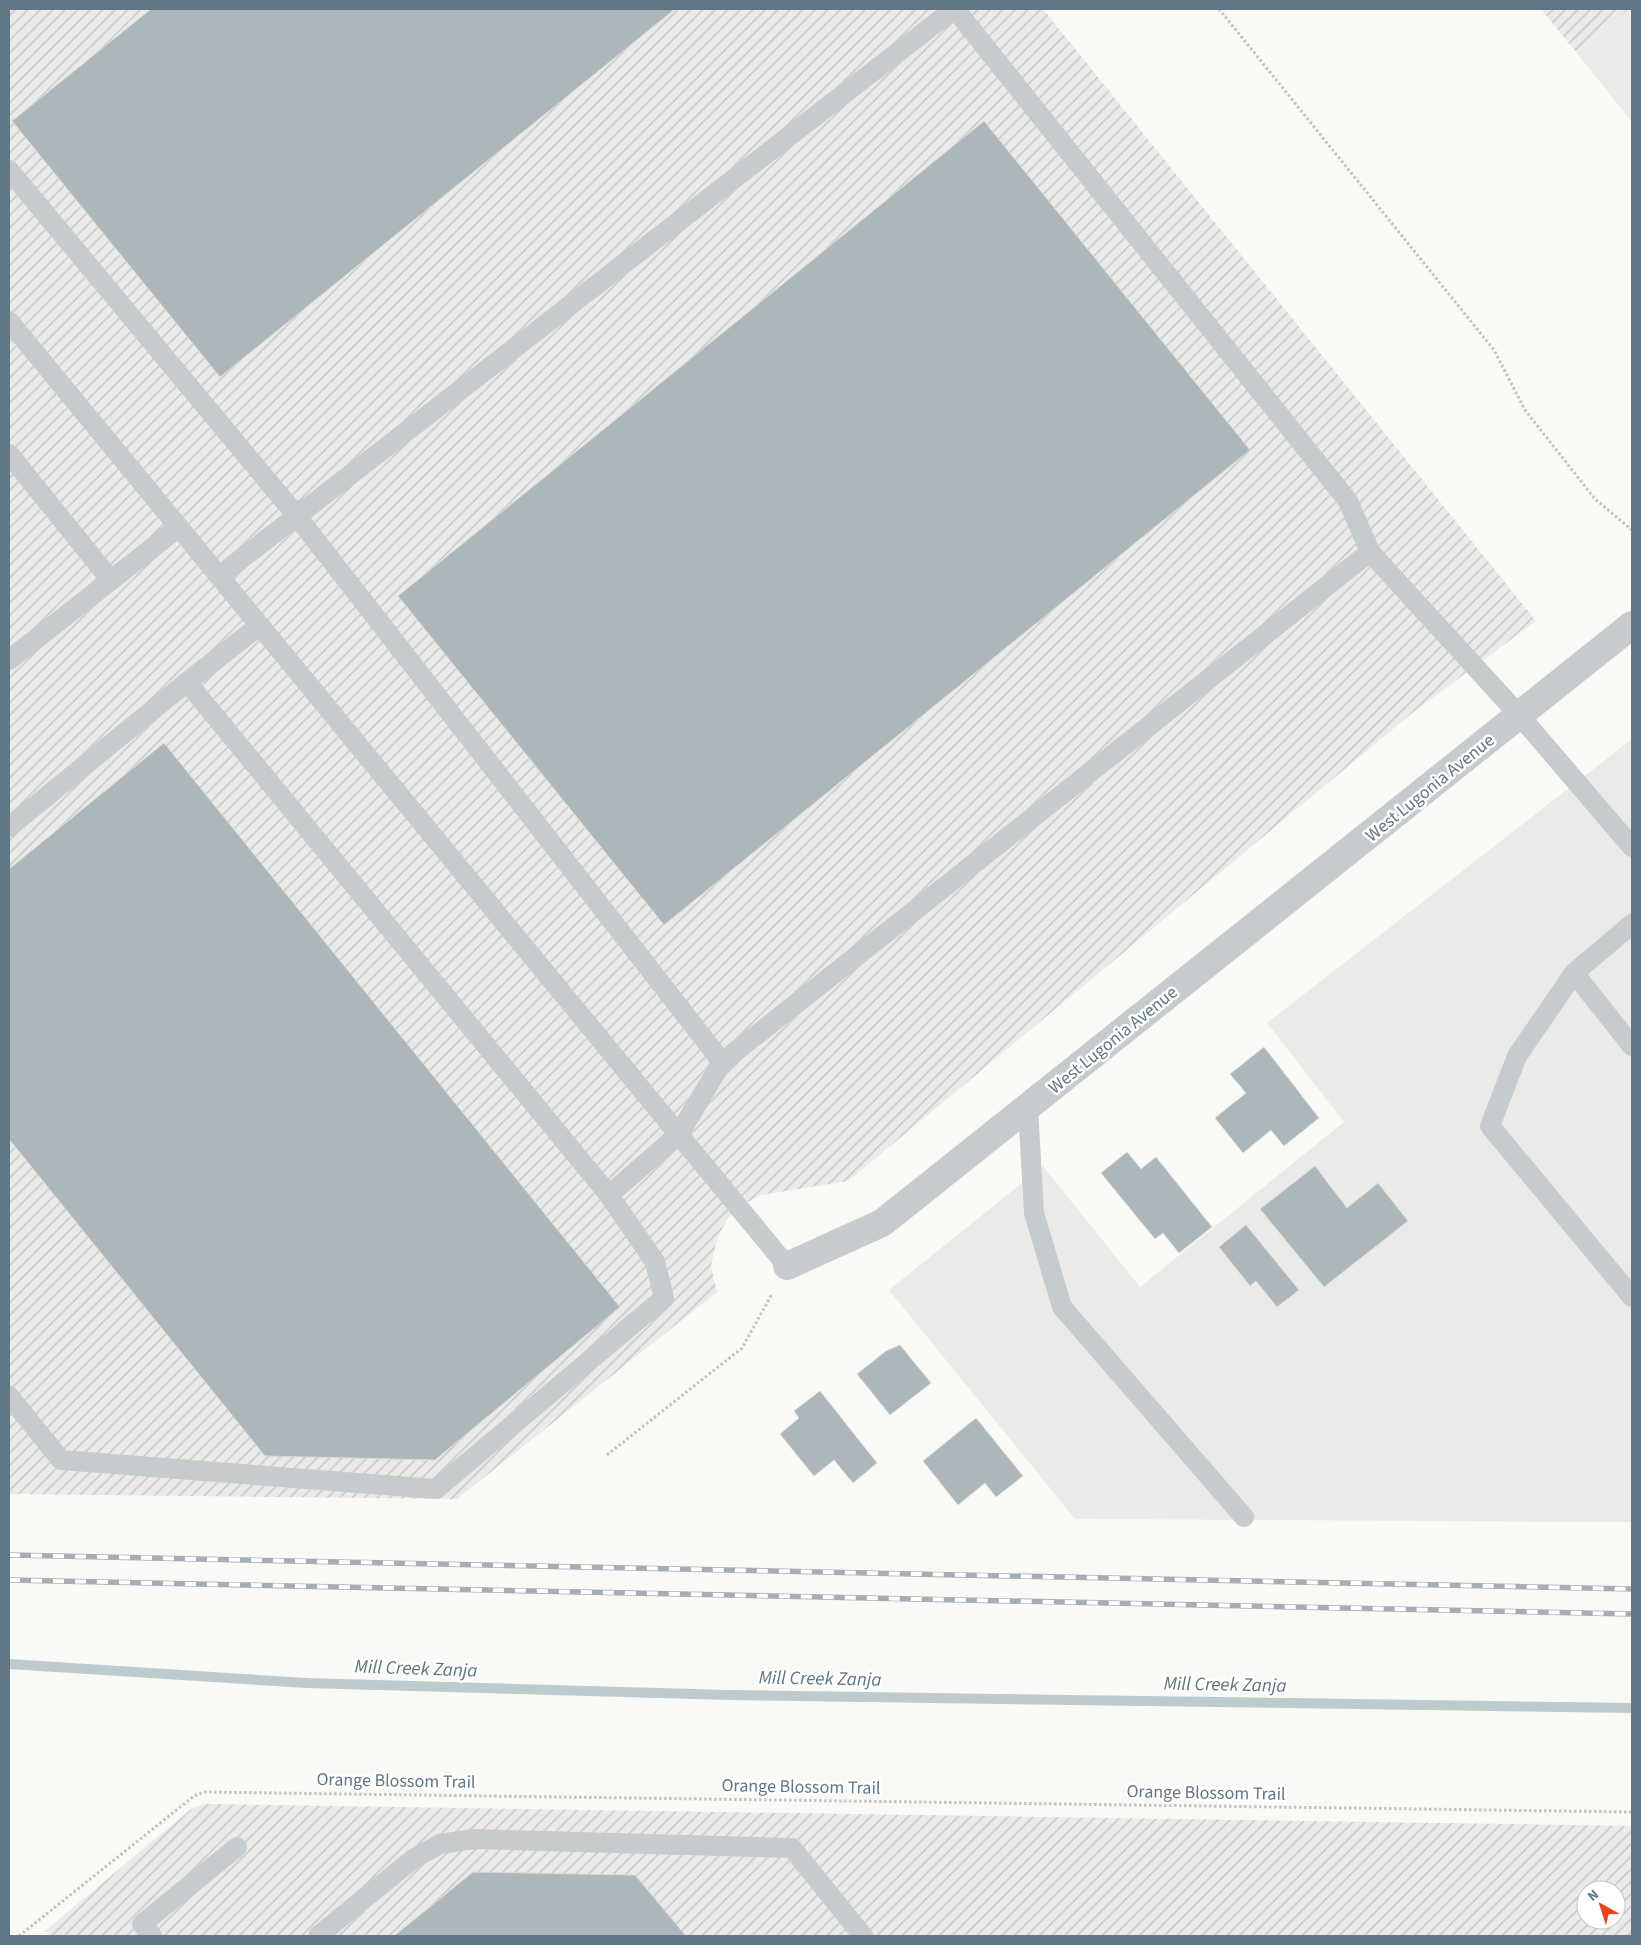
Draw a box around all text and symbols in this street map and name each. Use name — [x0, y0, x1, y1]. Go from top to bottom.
street label: West Lugonia Avenue — [1360, 728, 1500, 848]
street label: West Lugonia Avenue — [1043, 980, 1183, 1100]
water label: Mill Creek Zanja — [354, 1653, 478, 1685]
water label: Mill Creek Zanja — [758, 1664, 882, 1694]
water label: Mill Creek Zanja — [1163, 1670, 1287, 1700]
street label: Orange Blossom Trail — [316, 1767, 476, 1795]
street label: Orange Blossom Trail — [721, 1773, 881, 1801]
street label: Orange Blossom Trail — [1126, 1779, 1286, 1807]
north arrow — [1576, 1880, 1626, 1930]
text: N — [1584, 1885, 1603, 1906]

